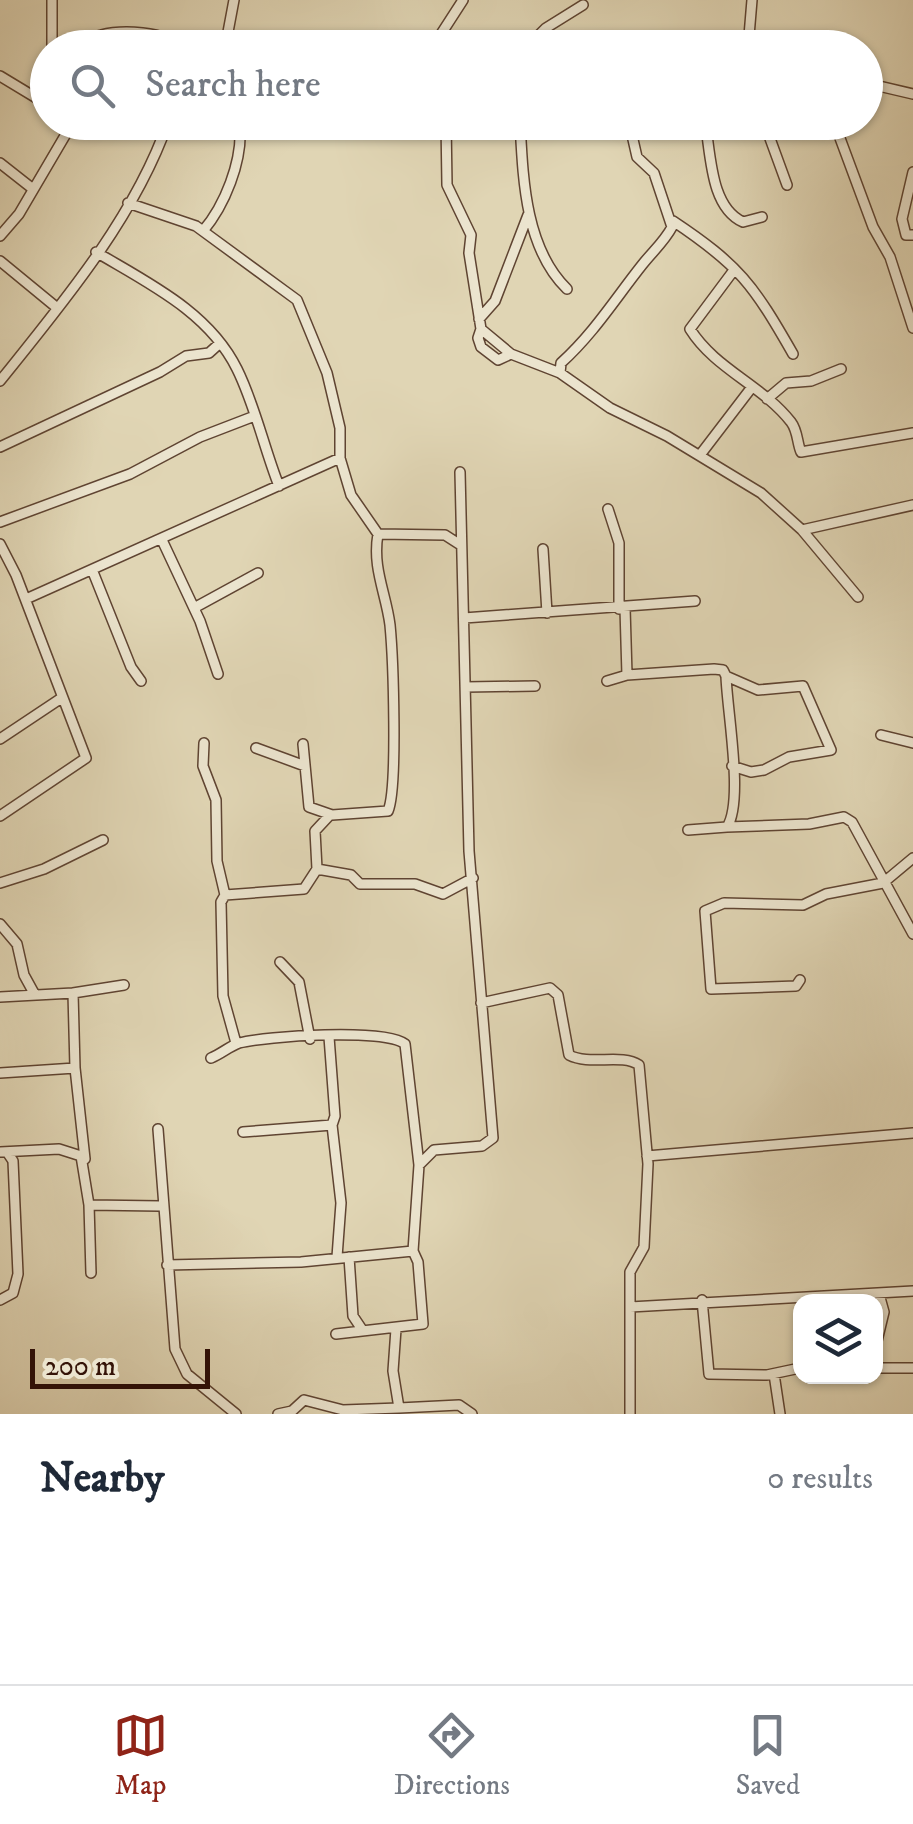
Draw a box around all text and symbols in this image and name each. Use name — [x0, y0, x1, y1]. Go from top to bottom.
search box — [30, 30, 883, 140]
icon: search — [65, 58, 120, 113]
text: Search here — [145, 61, 321, 109]
map controls — [793, 1294, 883, 1384]
button: layers — [793, 1294, 883, 1384]
scale bar — [30, 1344, 210, 1388]
text: 200 m — [45, 1349, 116, 1384]
text: Nearby — [40, 1453, 164, 1505]
text: 0 results — [767, 1459, 873, 1499]
tab: Map — [113, 1708, 168, 1803]
tab: Directions — [394, 1708, 510, 1803]
tab: Saved — [736, 1708, 800, 1803]

